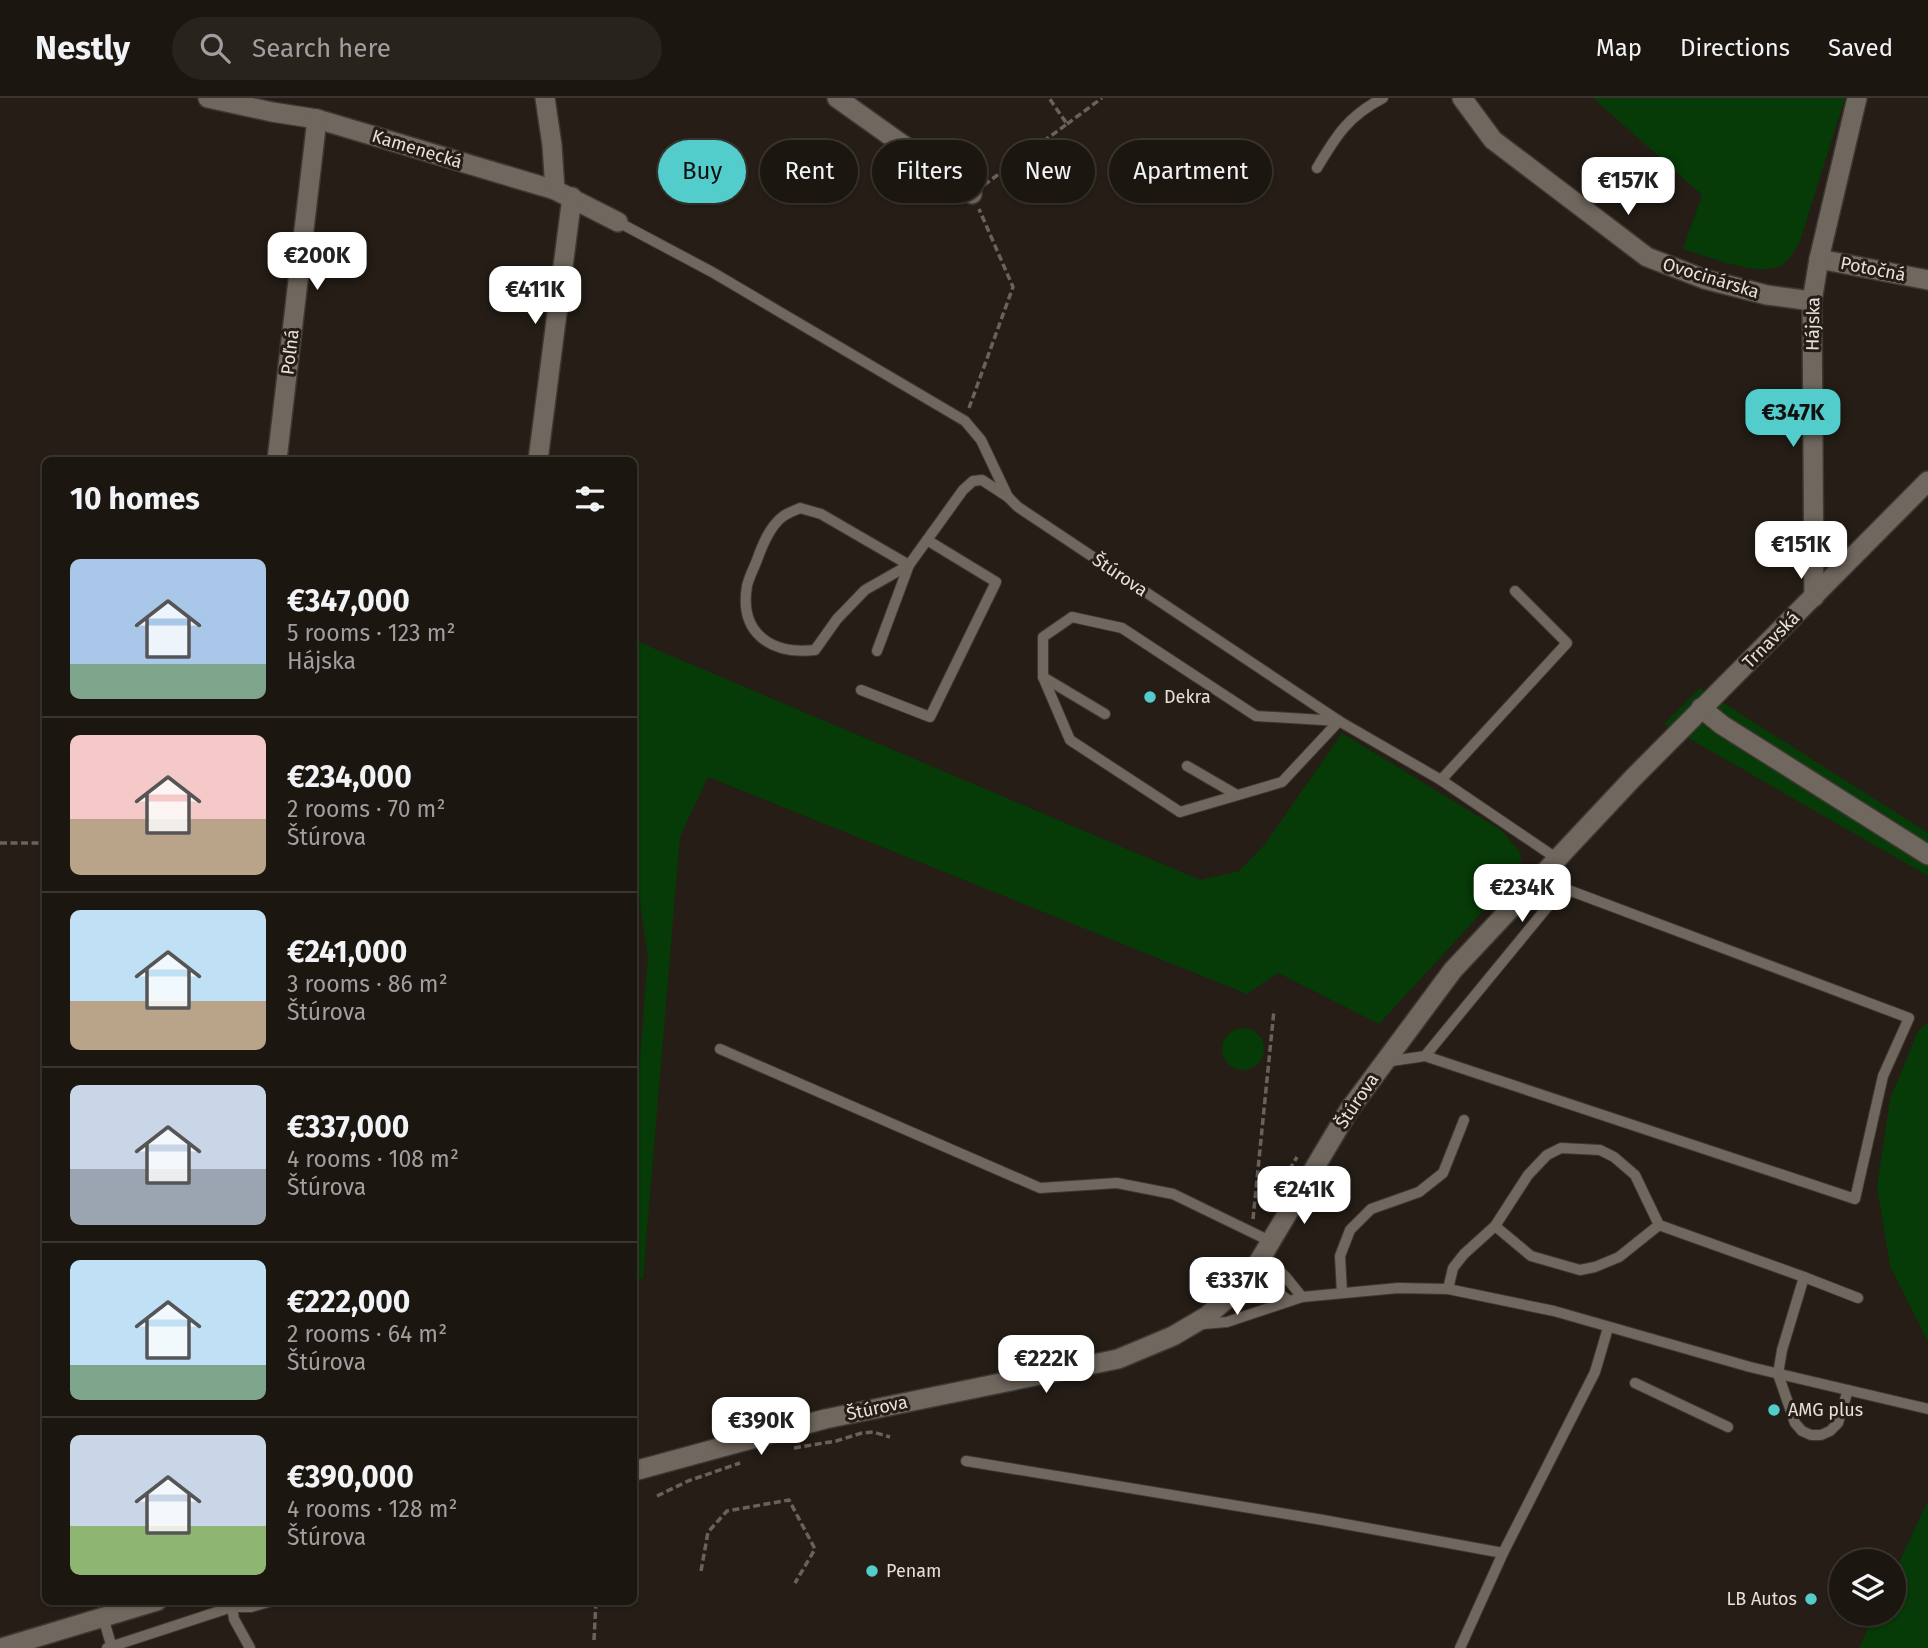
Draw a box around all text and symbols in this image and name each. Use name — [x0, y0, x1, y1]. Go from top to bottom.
search box — [172, 17, 662, 80]
text: Nestly — [35, 28, 130, 68]
icon: search — [196, 29, 234, 67]
text: Search here — [252, 33, 391, 64]
text: Map — [1596, 34, 1642, 62]
text: Directions — [1680, 34, 1790, 62]
text: Saved — [1828, 34, 1893, 62]
street label: Kamenecká — [369, 125, 465, 173]
chip: Buy — [658, 140, 746, 203]
chip: Rent — [760, 140, 858, 203]
chip: Filters — [872, 140, 987, 203]
chip: New — [1001, 140, 1095, 203]
chip: Apartment — [1109, 140, 1272, 203]
pin: €157K — [1579, 158, 1677, 217]
text: €157K — [1598, 166, 1658, 194]
pin: €200K — [268, 232, 366, 292]
text: €200K — [284, 241, 350, 269]
street label: Potočná — [1838, 252, 1908, 286]
street label: Ovocinárska — [1660, 253, 1762, 303]
pin: €411K — [486, 266, 584, 326]
text: €411K — [505, 275, 565, 303]
street label: Hájska — [1802, 297, 1824, 351]
street label: Poľná — [276, 328, 304, 376]
pin: €347K — [1744, 390, 1842, 449]
text: €347K — [1761, 398, 1825, 426]
icon: filters — [571, 480, 609, 518]
text: 10 homes — [70, 481, 200, 517]
pin: €151K — [1752, 522, 1850, 581]
text: €151K — [1771, 530, 1831, 558]
street label: Štúrova — [1088, 549, 1152, 601]
text: €347,000 — [287, 583, 410, 619]
icon: home — [126, 587, 210, 671]
street label: Trnavská — [1738, 607, 1804, 673]
text: 5 rooms · 123 m² — [287, 619, 455, 647]
text: Hájska — [287, 647, 356, 675]
place label: Dekra — [1164, 686, 1211, 708]
marker: Dekra — [1142, 689, 1158, 705]
text: €234,000 — [287, 759, 412, 795]
icon: home — [126, 763, 210, 847]
text: 2 rooms · 70 m² — [287, 795, 445, 823]
text: Štúrova — [287, 823, 366, 851]
pin: €234K — [1473, 864, 1571, 924]
text: €234K — [1490, 873, 1554, 901]
text: €241,000 — [287, 934, 407, 970]
icon: home — [126, 938, 210, 1022]
text: 3 rooms · 86 m² — [287, 970, 448, 998]
text: Štúrova — [287, 998, 366, 1026]
street label: Štúrova — [1331, 1069, 1383, 1133]
text: €337,000 — [287, 1109, 409, 1145]
icon: home — [126, 1113, 210, 1197]
text: 4 rooms · 108 m² — [287, 1145, 459, 1173]
pin: €241K — [1255, 1166, 1353, 1226]
text: Štúrova — [287, 1173, 366, 1201]
text: €241K — [1273, 1175, 1335, 1203]
pin: €337K — [1188, 1258, 1286, 1317]
text: €337K — [1206, 1266, 1268, 1294]
text: €222,000 — [287, 1284, 410, 1320]
icon: home — [126, 1288, 210, 1372]
text: 2 rooms · 64 m² — [287, 1320, 447, 1348]
pin: €222K — [997, 1336, 1095, 1395]
text: €222K — [1014, 1344, 1078, 1372]
text: Štúrova — [287, 1348, 366, 1376]
street label: Štúrova — [844, 1391, 910, 1425]
pin: €390K — [712, 1398, 810, 1457]
place label: AMG plus — [1788, 1399, 1863, 1421]
marker: AMG plus — [1766, 1402, 1782, 1418]
text: €390K — [728, 1406, 794, 1434]
text: €390,000 — [287, 1459, 414, 1495]
icon: home — [126, 1463, 210, 1547]
text: 4 rooms · 128 m² — [287, 1495, 457, 1523]
text: Štúrova — [287, 1523, 366, 1551]
map controls — [1829, 1549, 1906, 1626]
button: layers — [1829, 1549, 1906, 1626]
place label: Penam — [886, 1560, 942, 1582]
marker: Penam — [864, 1563, 880, 1579]
place label: LB Autos — [1726, 1588, 1797, 1610]
marker: LB Autos — [1803, 1591, 1819, 1607]

